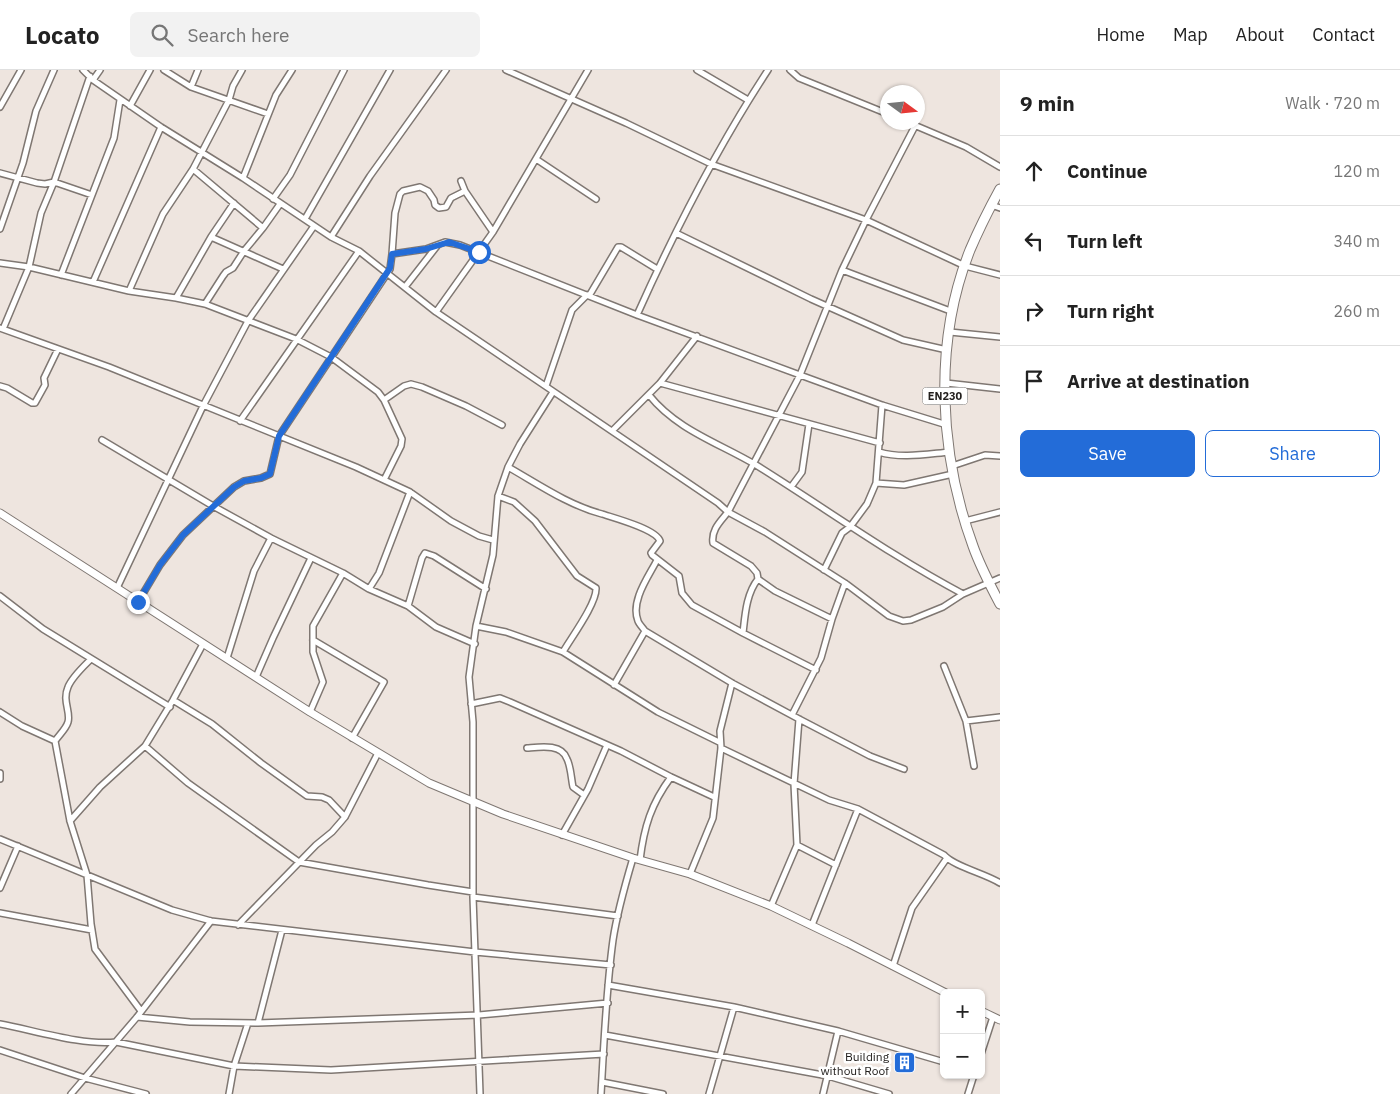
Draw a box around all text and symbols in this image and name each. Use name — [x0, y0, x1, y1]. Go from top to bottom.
search box — [130, 12, 480, 57]
text: Locato — [25, 19, 100, 51]
icon: search — [148, 21, 176, 49]
text: Search here — [188, 23, 289, 47]
text: Home — [1097, 23, 1145, 46]
text: Map — [1173, 23, 1208, 46]
text: About — [1236, 23, 1284, 46]
text: Contact — [1312, 23, 1375, 46]
north arrow — [880, 85, 925, 130]
text: 9 min — [1020, 89, 1075, 117]
text: Walk · 720 m — [1285, 93, 1380, 113]
icon: ahead — [1020, 157, 1048, 185]
text: Continue — [1067, 159, 1147, 183]
text: 120 m — [1333, 161, 1380, 181]
icon: left — [1020, 227, 1048, 255]
text: Turn left — [1067, 229, 1143, 253]
text: 340 m — [1333, 231, 1380, 251]
route start — [468, 241, 491, 264]
icon: right — [1020, 297, 1048, 325]
text: Turn right — [1067, 299, 1154, 323]
text: 260 m — [1333, 301, 1380, 321]
icon: arrive — [1020, 367, 1048, 395]
text: Arrive at destination — [1067, 369, 1250, 393]
road number: EN230 — [922, 388, 968, 404]
button: Save — [1020, 430, 1195, 477]
button: Share — [1205, 430, 1380, 477]
route end — [127, 591, 150, 614]
map controls — [940, 989, 985, 1079]
button: + — [940, 989, 985, 1034]
button: − — [940, 1034, 985, 1079]
place label: Building without Roof — [820, 1049, 890, 1078]
building icon: Building without Roof — [893, 1051, 917, 1075]

